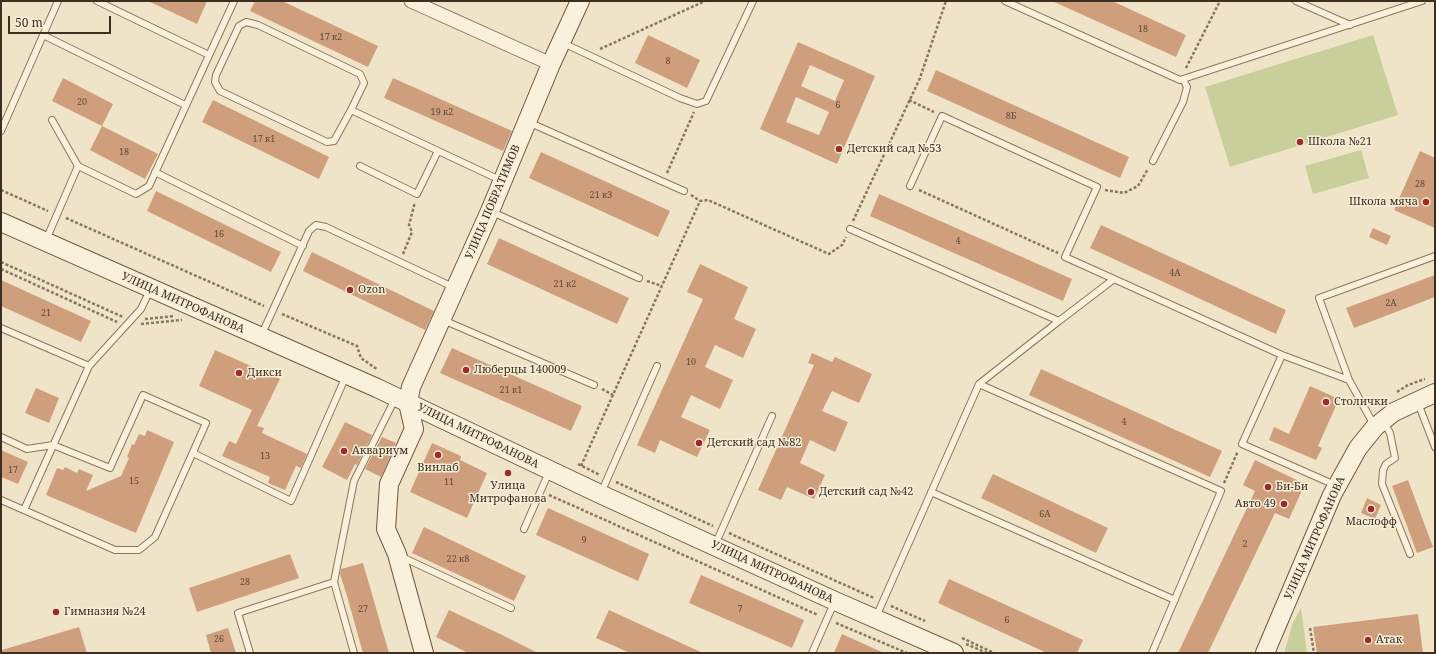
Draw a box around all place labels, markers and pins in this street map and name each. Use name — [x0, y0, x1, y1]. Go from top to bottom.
place label: Школа №21 — [1308, 135, 1372, 149]
marker: Школа №21 — [1295, 137, 1305, 147]
place label: Детский сад №53 — [847, 142, 941, 156]
marker: Детский сад №53 — [834, 144, 844, 154]
place label: Школа мяча — [1349, 195, 1418, 209]
marker: Школа мяча — [1421, 197, 1431, 207]
place label: Ozon — [358, 283, 385, 297]
marker: Ozon — [345, 285, 355, 295]
place label: Люберцы 140009 — [474, 363, 566, 377]
marker: Люберцы 140009 — [461, 365, 471, 375]
place label: Дикси — [247, 366, 282, 380]
marker: Дикси — [234, 368, 244, 378]
place label: Столички — [1334, 395, 1388, 409]
marker: Столички — [1321, 397, 1331, 407]
place label: Детский сад №82 — [707, 436, 801, 450]
marker: Детский сад №82 — [694, 438, 704, 448]
place label: Аквариум — [352, 444, 408, 458]
marker: Аквариум — [339, 446, 349, 456]
marker: Винлаб — [433, 450, 443, 460]
place label: Винлаб — [417, 461, 459, 475]
marker: Улица Митрофанова — [503, 468, 513, 478]
place label: Улица Митрофанова — [469, 479, 547, 505]
place label: Би-Би — [1276, 480, 1308, 494]
marker: Би-Би — [1263, 482, 1273, 492]
place label: Детский сад №42 — [819, 485, 913, 499]
marker: Детский сад №42 — [806, 487, 816, 497]
place label: Авто 49 — [1235, 497, 1276, 511]
marker: Авто 49 — [1279, 499, 1289, 509]
marker: Маслофф — [1366, 504, 1376, 514]
place label: Маслофф — [1345, 515, 1397, 529]
place label: Гимназия №24 — [64, 605, 146, 619]
marker: Гимназия №24 — [51, 607, 61, 617]
place label: Атак — [1376, 633, 1402, 647]
marker: Атак — [1363, 635, 1373, 645]

